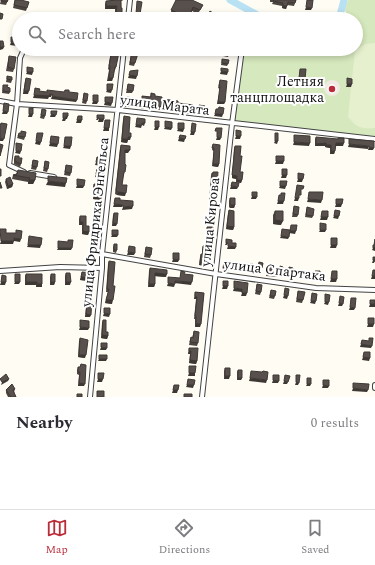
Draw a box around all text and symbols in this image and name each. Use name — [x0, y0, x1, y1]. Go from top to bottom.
search box — [12, 12, 363, 56]
icon: search — [26, 23, 48, 45]
text: Search here — [58, 23, 136, 46]
place label: Летняя танцплощадка — [230, 71, 324, 108]
marker: Летняя танцплощадка — [327, 84, 337, 94]
street label: улица Марата — [118, 89, 211, 121]
street label: улица Фридриха Энгельса — [76, 136, 114, 309]
street label: улица Кирова — [195, 176, 225, 269]
street label: улица Спартака — [222, 253, 327, 287]
text: Nearby — [16, 410, 72, 436]
text: 0 results — [311, 413, 359, 433]
tab: Map — [46, 517, 68, 558]
tab: Directions — [159, 517, 210, 558]
tab: Saved — [301, 517, 329, 558]

